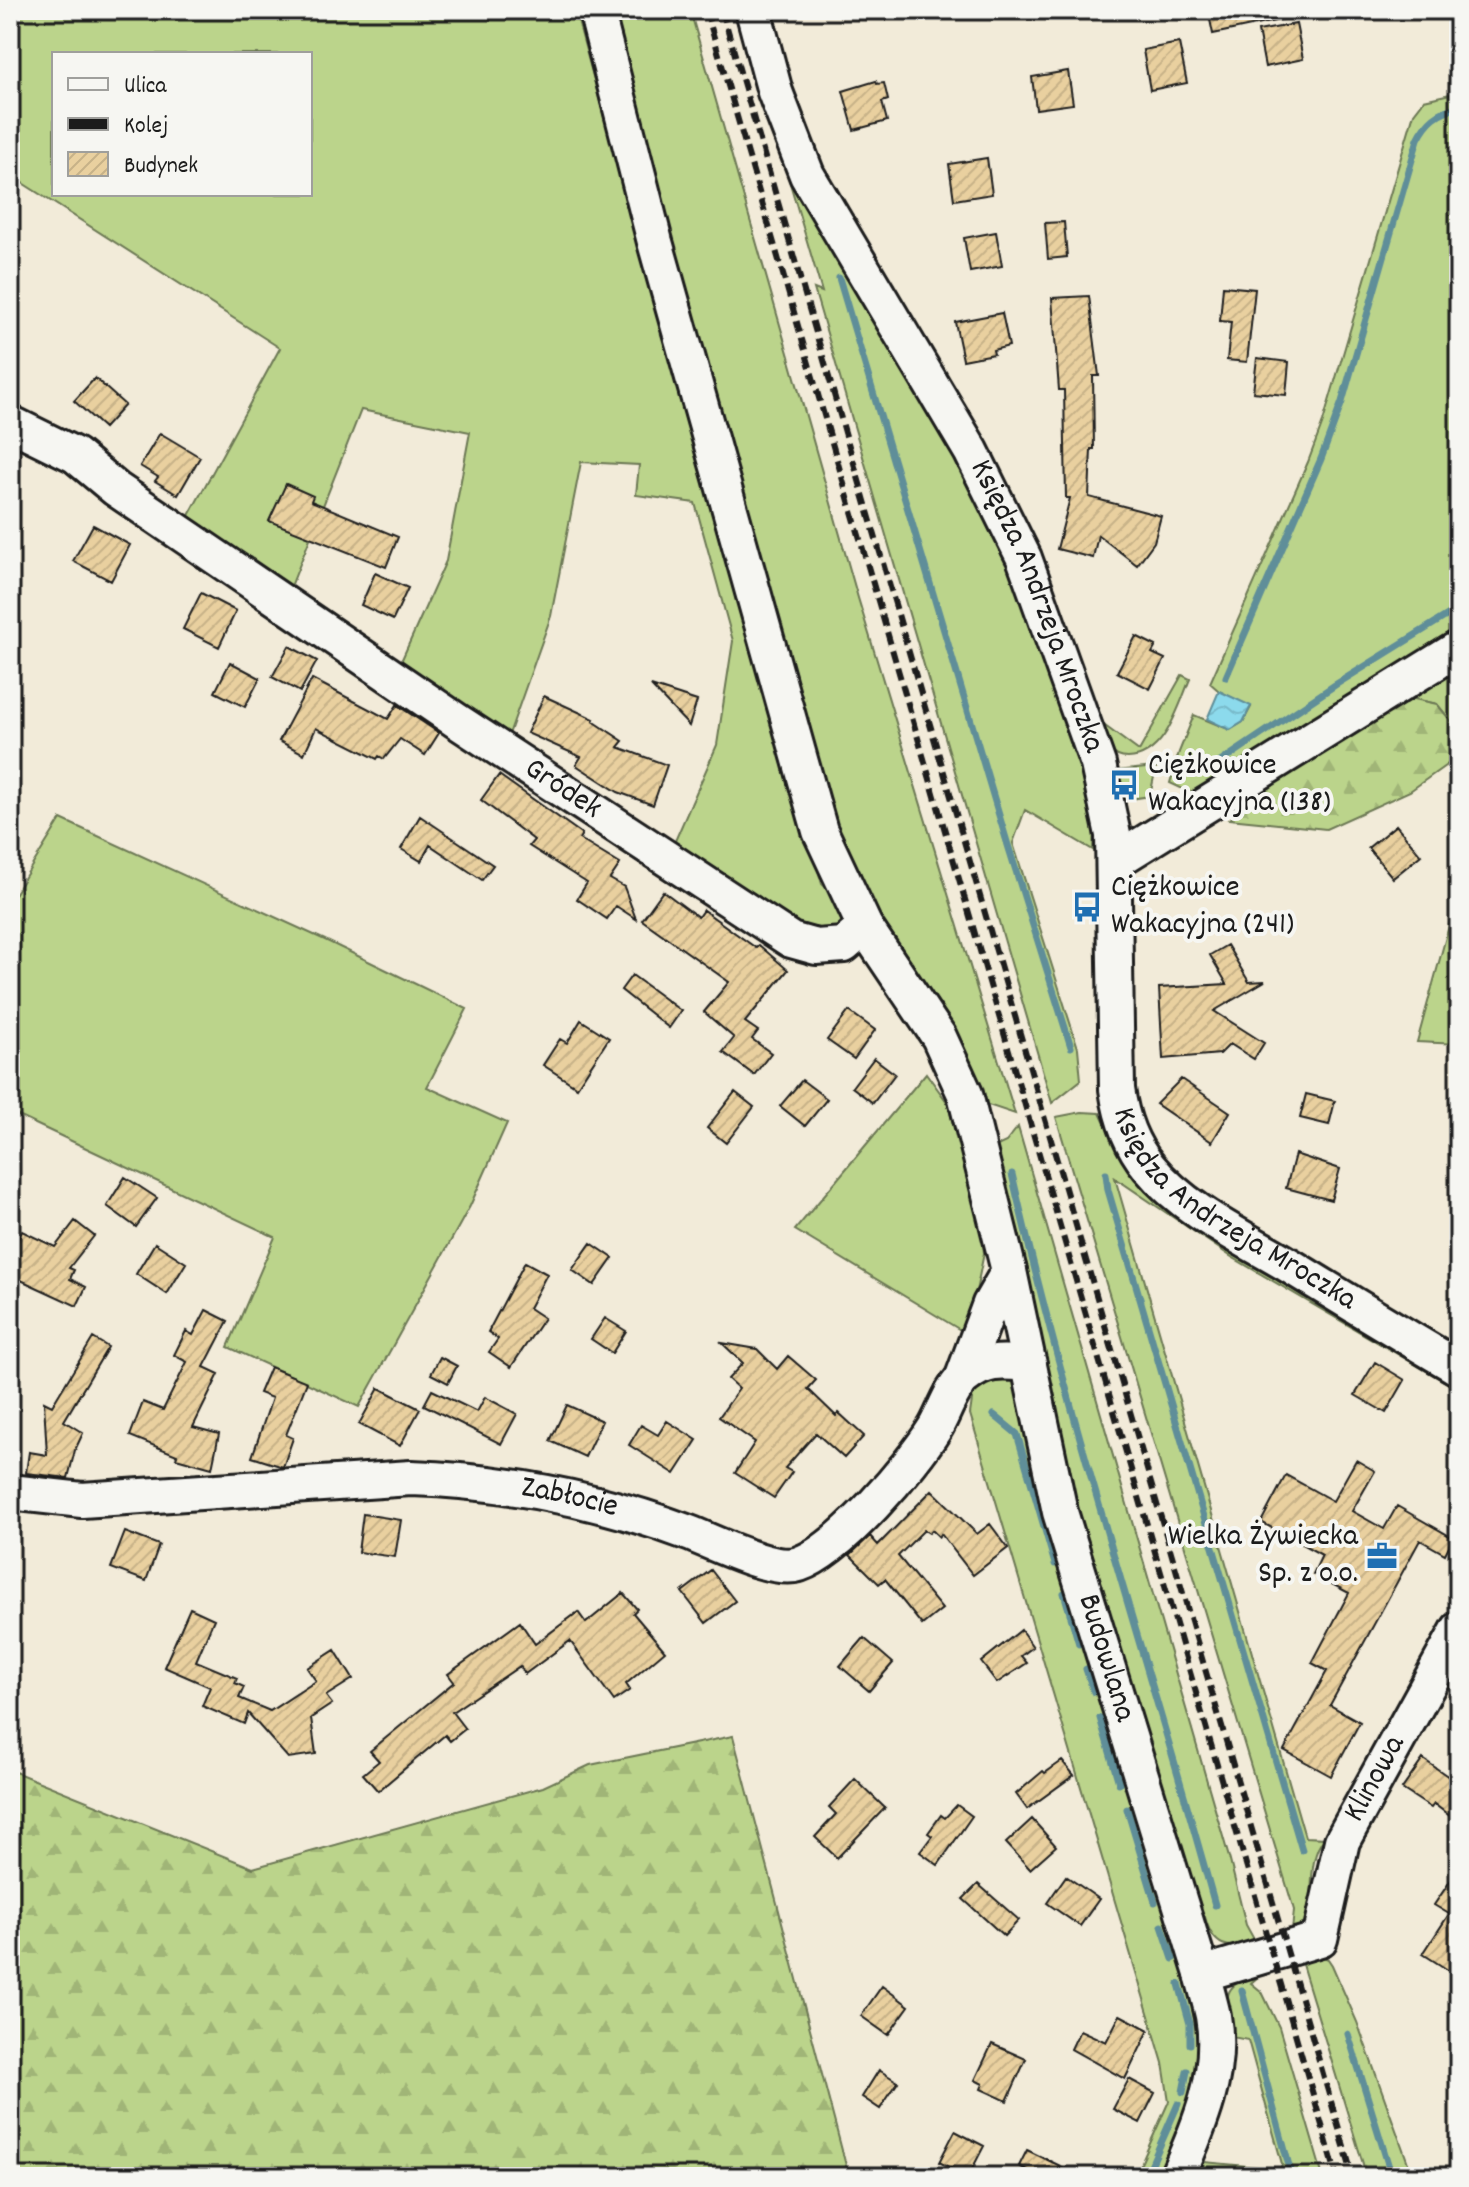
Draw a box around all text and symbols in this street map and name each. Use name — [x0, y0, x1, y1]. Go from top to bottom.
legend — [52, 52, 312, 196]
text: Ulica — [124, 70, 167, 104]
text: Kolej — [124, 110, 168, 144]
text: Budynek — [124, 150, 198, 184]
street label: Księdza Andrzeja Mroczka — [956, 453, 1116, 760]
place label: Ciężkowice Wakacyjna (138) — [1148, 744, 1331, 827]
street label: Gródek — [514, 748, 610, 832]
bus stop icon: Ciężkowice Wakacyjna (138) — [1107, 768, 1141, 802]
place label: Ciężkowice Wakacyjna (241) — [1111, 866, 1294, 949]
bus stop icon: Ciężkowice Wakacyjna (241) — [1070, 890, 1104, 924]
street label: Księdza Andrzeja Mroczka — [1098, 1103, 1366, 1324]
street label: Zabłocie — [517, 1466, 623, 1532]
place label: Wielka Żywiecka Sp. z o.o. — [1168, 1515, 1359, 1598]
office icon: Wielka Żywiecka Sp. z o.o. — [1365, 1539, 1399, 1573]
street label: Budowlana — [1064, 1589, 1147, 1729]
street label: Klinowa — [1333, 1727, 1419, 1831]

